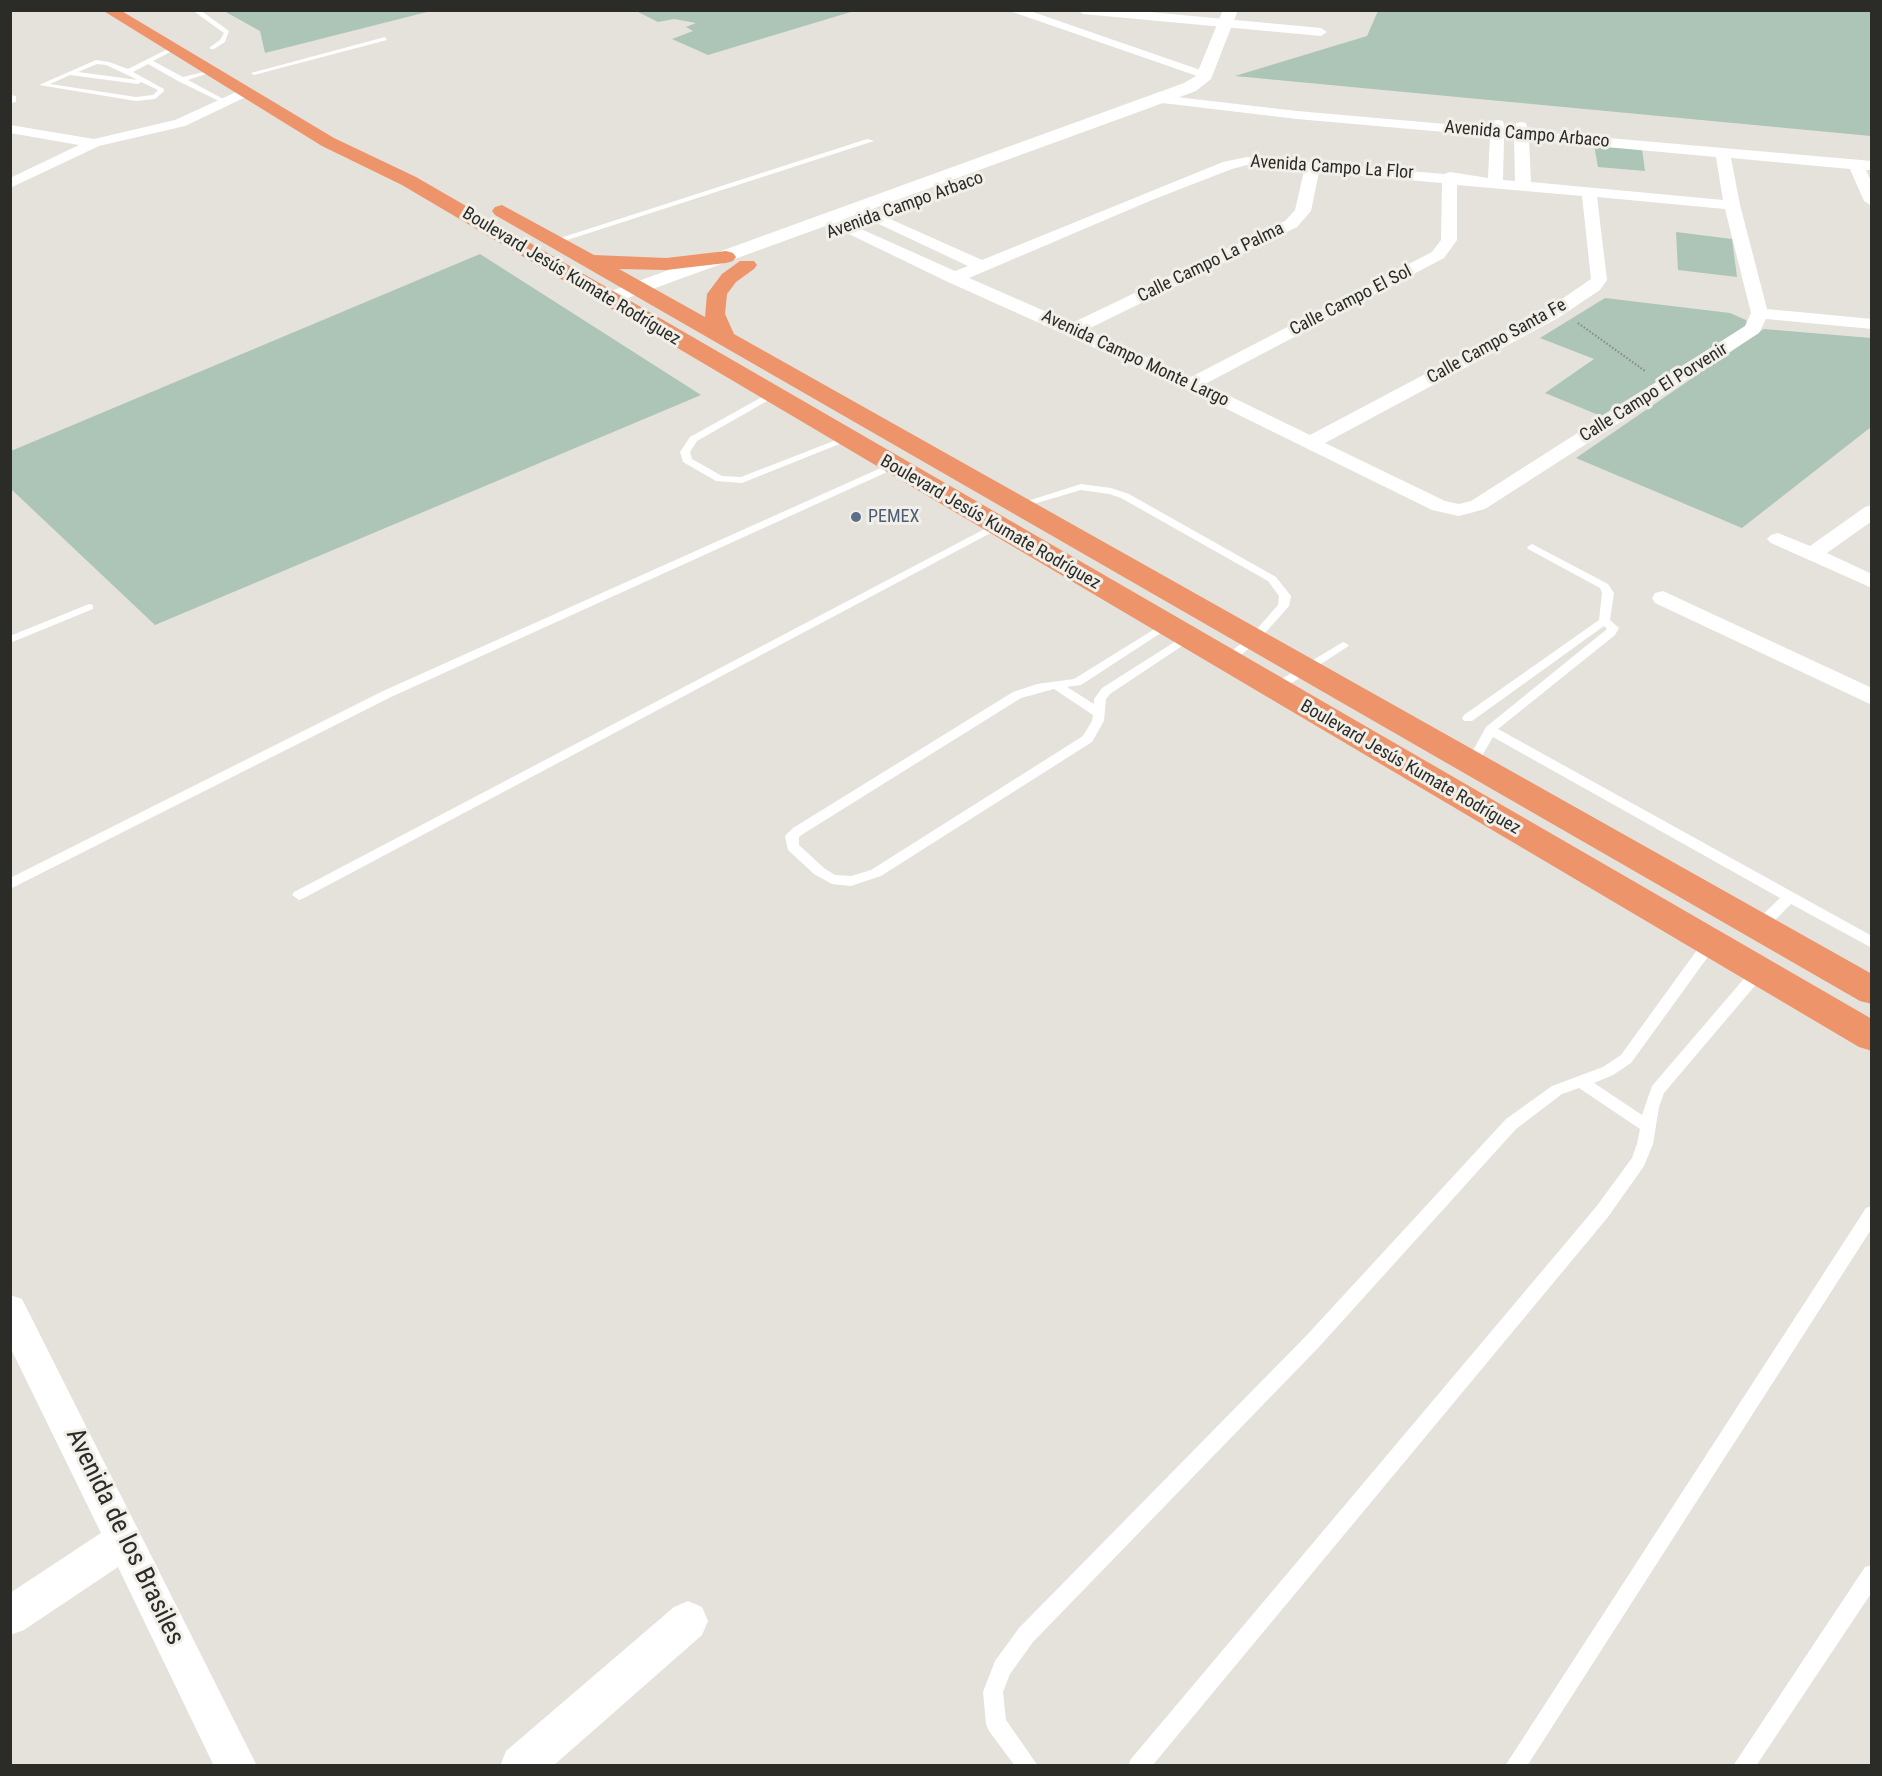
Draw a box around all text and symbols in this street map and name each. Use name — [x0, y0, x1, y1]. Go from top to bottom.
street label: Avenida Campo Arbaco — [1444, 117, 1610, 153]
street label: Avenida Campo La Flor — [1250, 152, 1414, 184]
street label: Avenida Campo Arbaco — [823, 168, 987, 244]
street label: Boulevard Jesús Kumate Rodríguez — [458, 203, 684, 351]
street label: Calle Campo La Palma — [1134, 218, 1288, 308]
street label: Calle Campo El Sol — [1286, 261, 1416, 341]
street label: Calle Campo Santa Fe — [1424, 295, 1570, 389]
street label: Avenida Campo Monte Largo — [1038, 306, 1232, 412]
street label: Calle Campo El Porvenir — [1576, 339, 1732, 447]
street label: Boulevard Jesús Kumate Rodríguez — [876, 451, 1104, 595]
place label: PEMEX — [868, 506, 919, 528]
marker: PEMEX — [849, 510, 863, 524]
street label: Boulevard Jesús Kumate Rodríguez — [1296, 696, 1524, 840]
street label: Avenida de los Brasiles — [58, 1424, 190, 1650]

